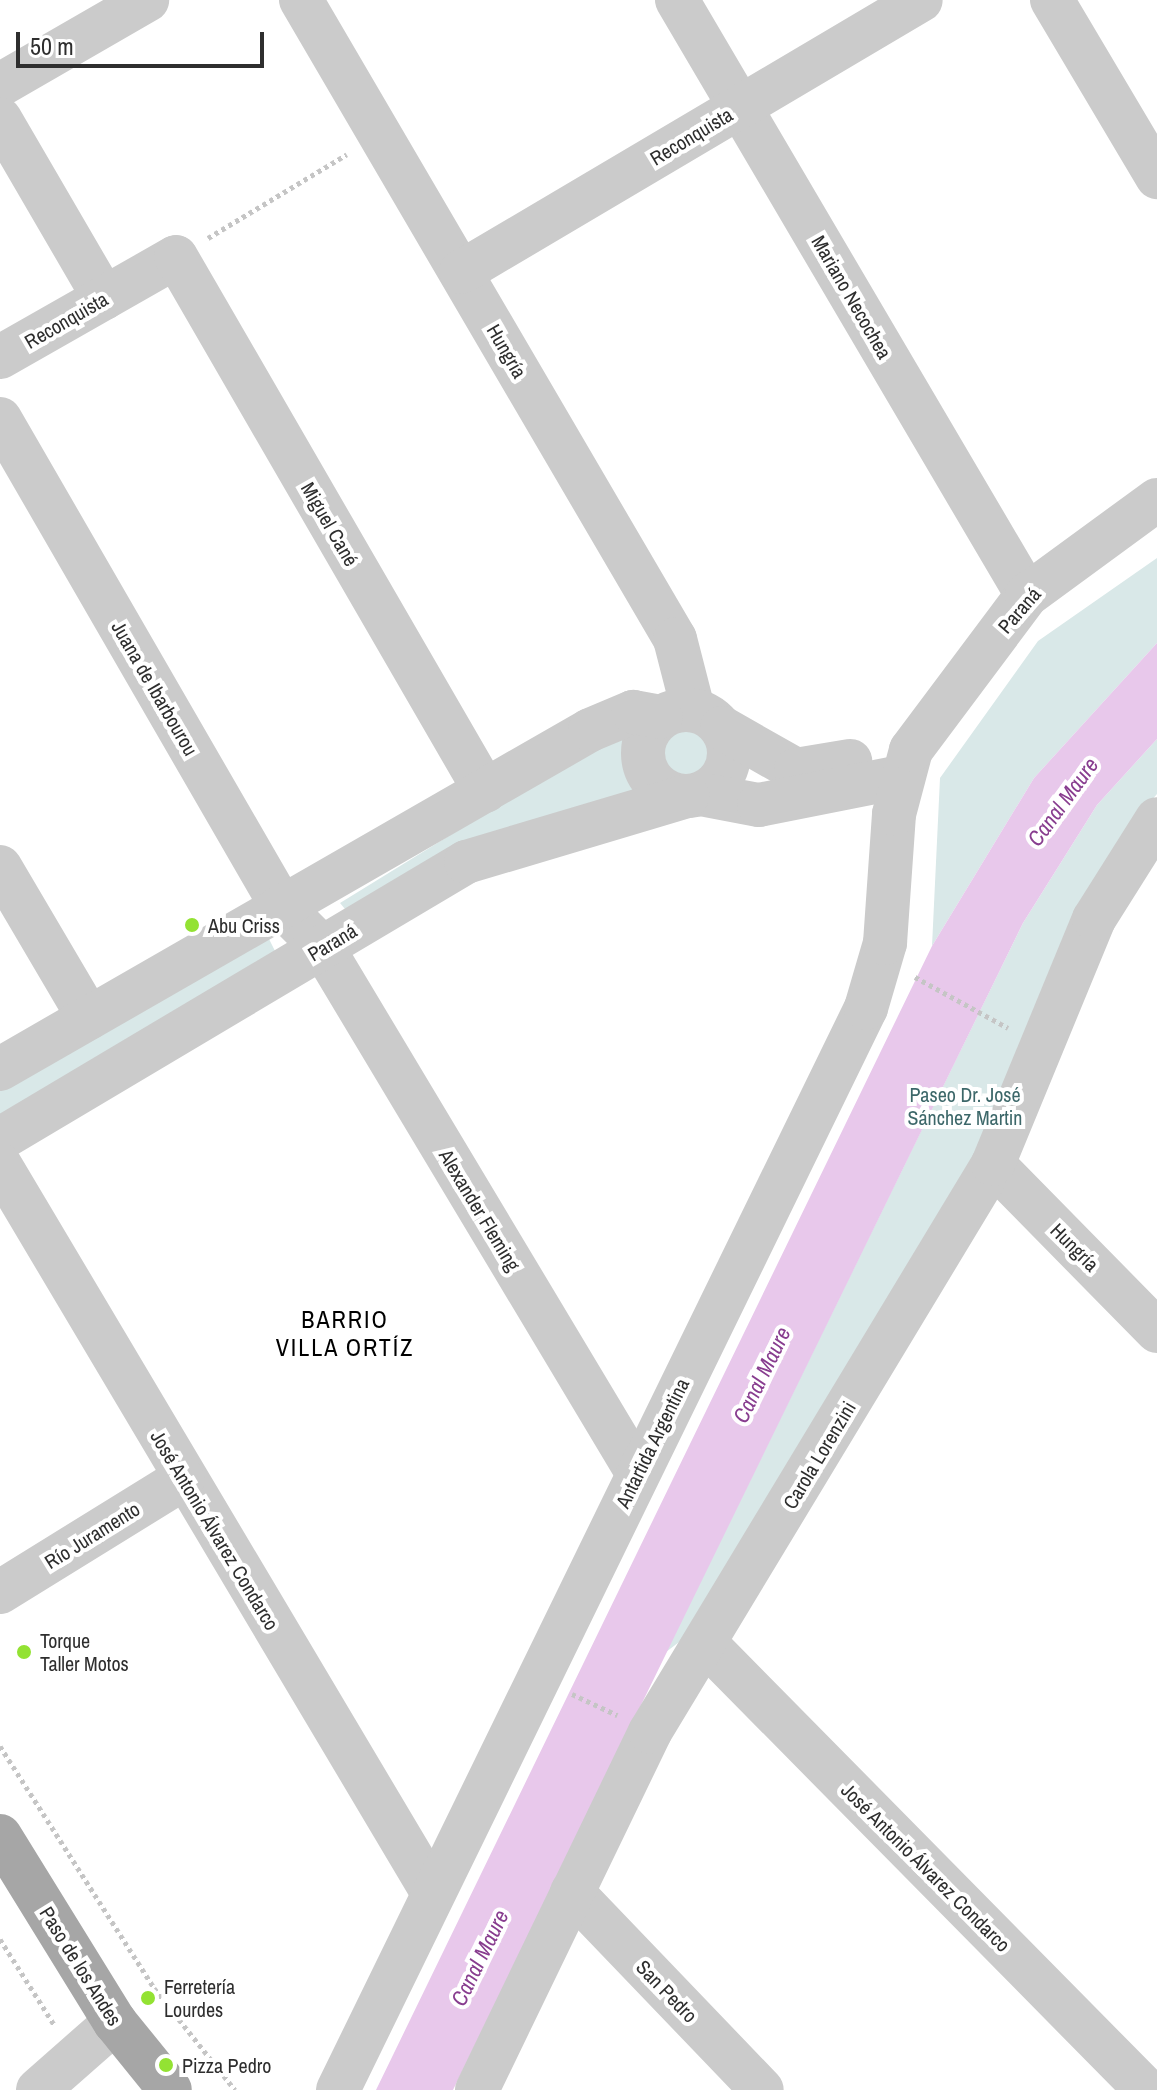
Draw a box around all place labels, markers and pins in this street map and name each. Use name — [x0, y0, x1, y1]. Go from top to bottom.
place label: Abu Criss — [208, 913, 280, 937]
marker: Abu Criss — [183, 916, 201, 934]
place label: Torque Taller Motos — [40, 1628, 129, 1675]
marker: Torque Taller Motos — [15, 1643, 33, 1661]
place label: Ferretería Lourdes — [164, 1974, 235, 2021]
marker: Ferretería Lourdes — [139, 1989, 157, 2007]
place label: Pizza Pedro — [182, 2053, 271, 2077]
marker: Pizza Pedro — [157, 2056, 175, 2074]

